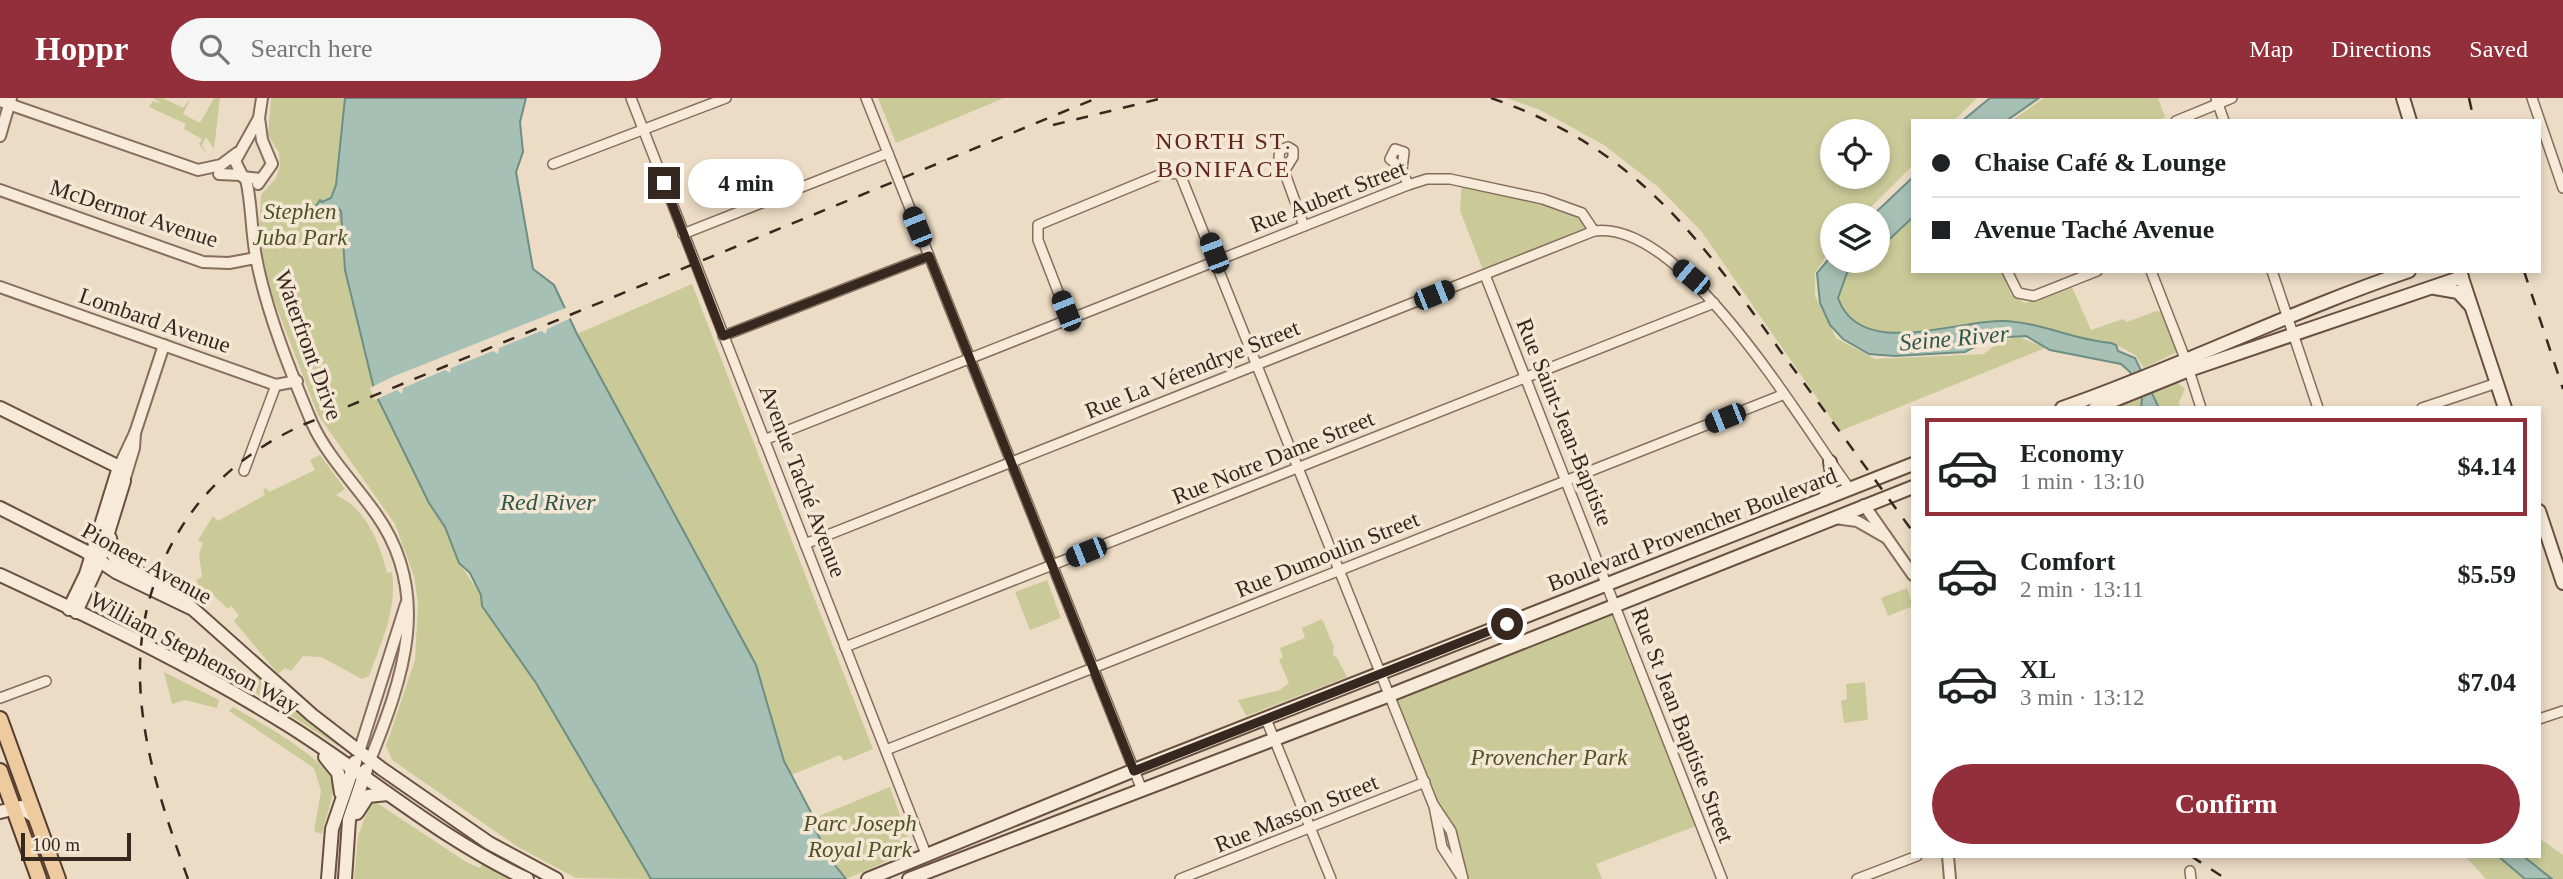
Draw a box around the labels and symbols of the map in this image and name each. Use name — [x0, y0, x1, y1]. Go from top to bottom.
district label: NORTH ST. BONIFACE — [1155, 128, 1293, 182]
street label: Rue Aubert Street — [1247, 155, 1410, 238]
callout: 4 min — [688, 158, 804, 208]
route end — [648, 167, 680, 199]
street label: McDermot Avenue — [47, 175, 221, 252]
park label: Stephen Juba Park — [252, 199, 348, 250]
car — [900, 204, 935, 250]
car — [1197, 230, 1232, 276]
car — [1669, 255, 1714, 299]
street label: Waterfront Drive — [270, 267, 347, 423]
car — [1411, 277, 1458, 313]
street label: Lombard Avenue — [76, 283, 234, 358]
car — [1049, 288, 1084, 334]
street label: Rue La Vérendrye Street — [1081, 315, 1304, 424]
street label: Rue Saint-Jean-Baptiste — [1511, 315, 1618, 530]
water label: Seine River — [1898, 320, 2011, 356]
street label: Avenue Taché Avenue — [754, 381, 851, 581]
car — [1702, 400, 1749, 436]
street label: Rue Notre Dame Street — [1169, 405, 1378, 509]
street label: Boulevard Provencher Boulevard — [1544, 462, 1841, 596]
water label: Red River — [499, 489, 596, 515]
street label: Rue Dumoulin Street — [1232, 506, 1423, 603]
street label: Pioneer Avenue — [77, 517, 216, 609]
car — [1063, 534, 1110, 570]
street label: William Stephenson Way — [86, 587, 304, 718]
street label: Rue St Jean Baptiste Street — [1626, 604, 1739, 847]
route start — [1491, 608, 1523, 640]
park label: Provencher Park — [1470, 745, 1628, 770]
street label: Rue Masson Street — [1211, 769, 1382, 858]
park label: Parc Joseph Royal Park — [802, 811, 917, 862]
scale bar — [21, 830, 131, 862]

